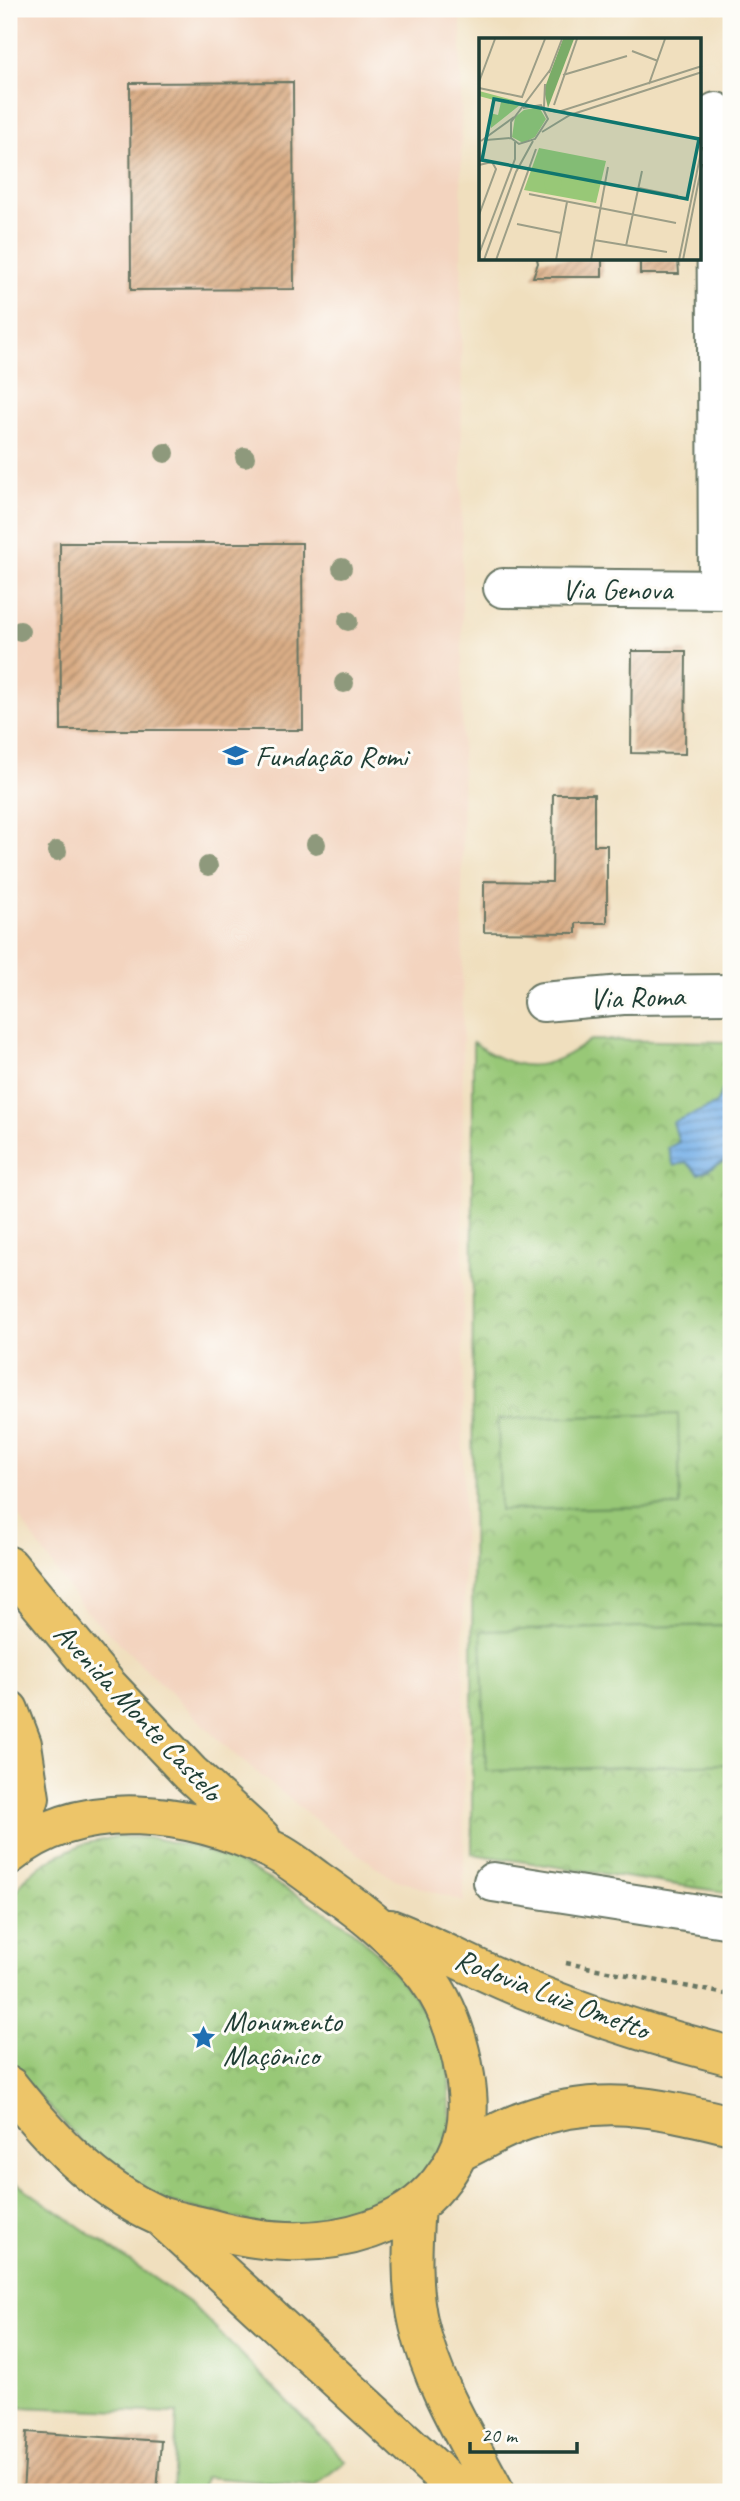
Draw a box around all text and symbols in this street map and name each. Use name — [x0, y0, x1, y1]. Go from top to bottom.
inset map — [479, 38, 702, 261]
street label: Via Genova — [562, 570, 674, 608]
place label: Fundação Romi — [255, 737, 411, 775]
school or university icon: Fundação Romi — [221, 742, 249, 770]
street label: Via Roma — [589, 976, 687, 1018]
street label: Avenida Monte Castelo — [46, 1615, 233, 1812]
street label: Rodovia Luiz Ometto — [450, 1940, 657, 2050]
place label: Monumento Maçônico — [223, 2002, 343, 2074]
place icon: Monumento Maçônico — [189, 2024, 217, 2052]
scale bar — [470, 2410, 577, 2454]
text: 20 m — [481, 2422, 519, 2448]

